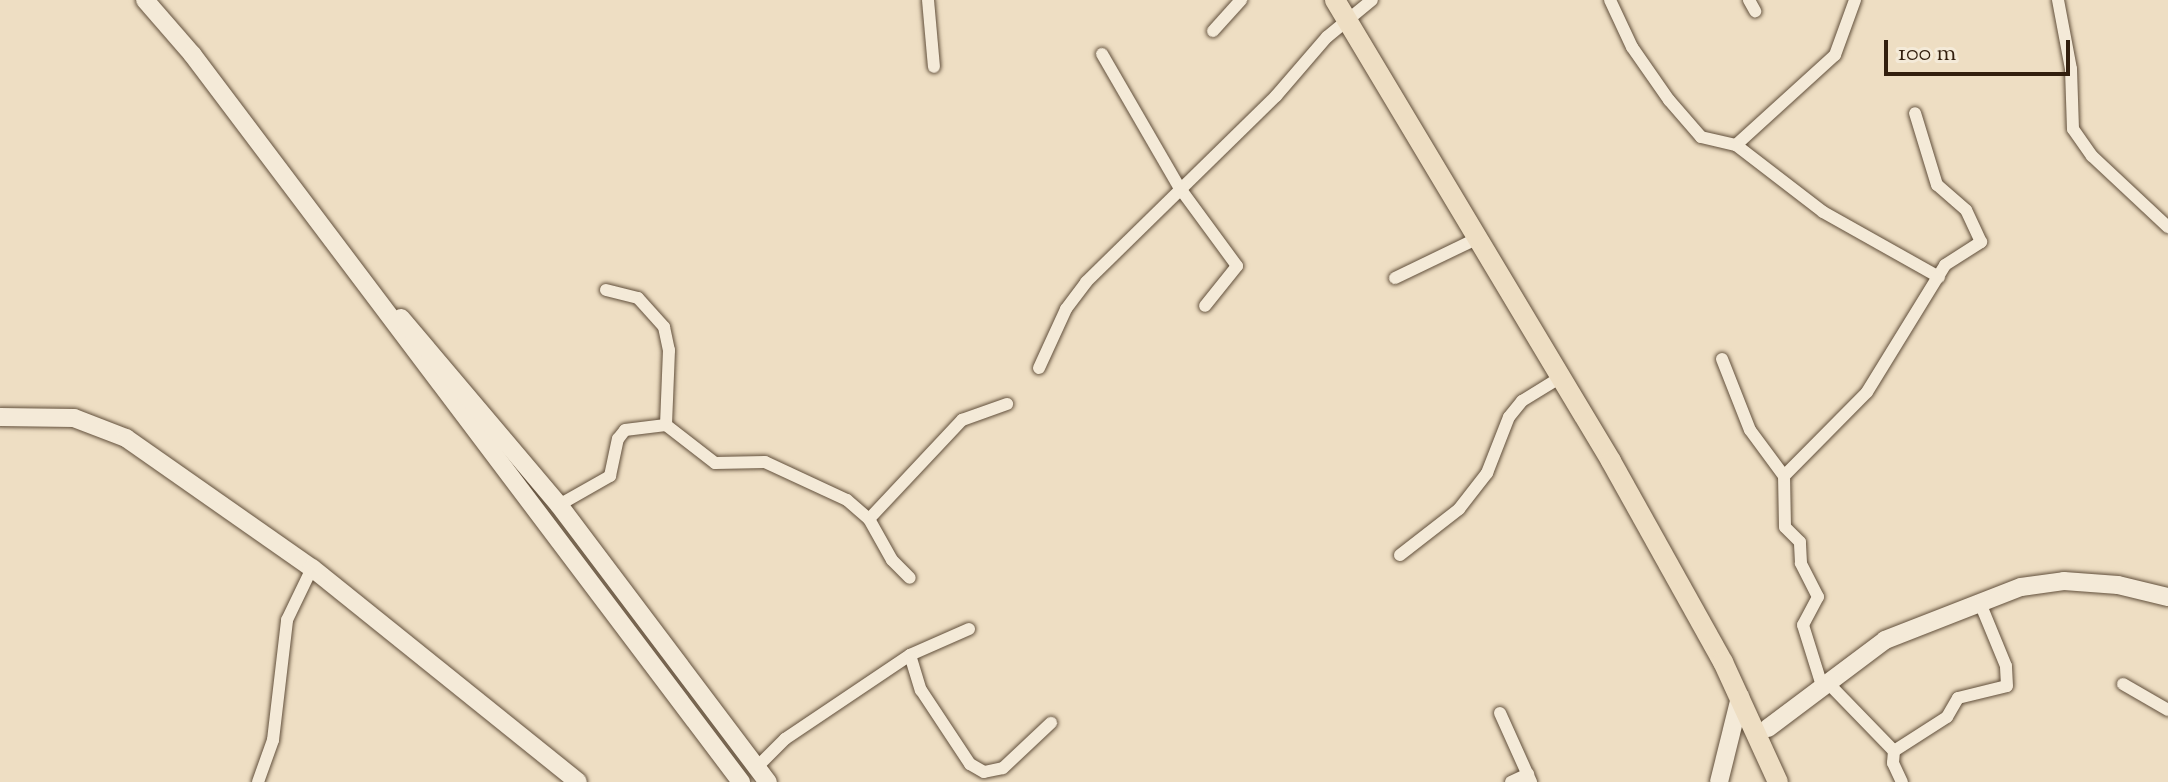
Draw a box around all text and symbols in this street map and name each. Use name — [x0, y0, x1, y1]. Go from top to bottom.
scale bar — [1888, 24, 2074, 74]
text: 100 m — [1898, 37, 1956, 71]

